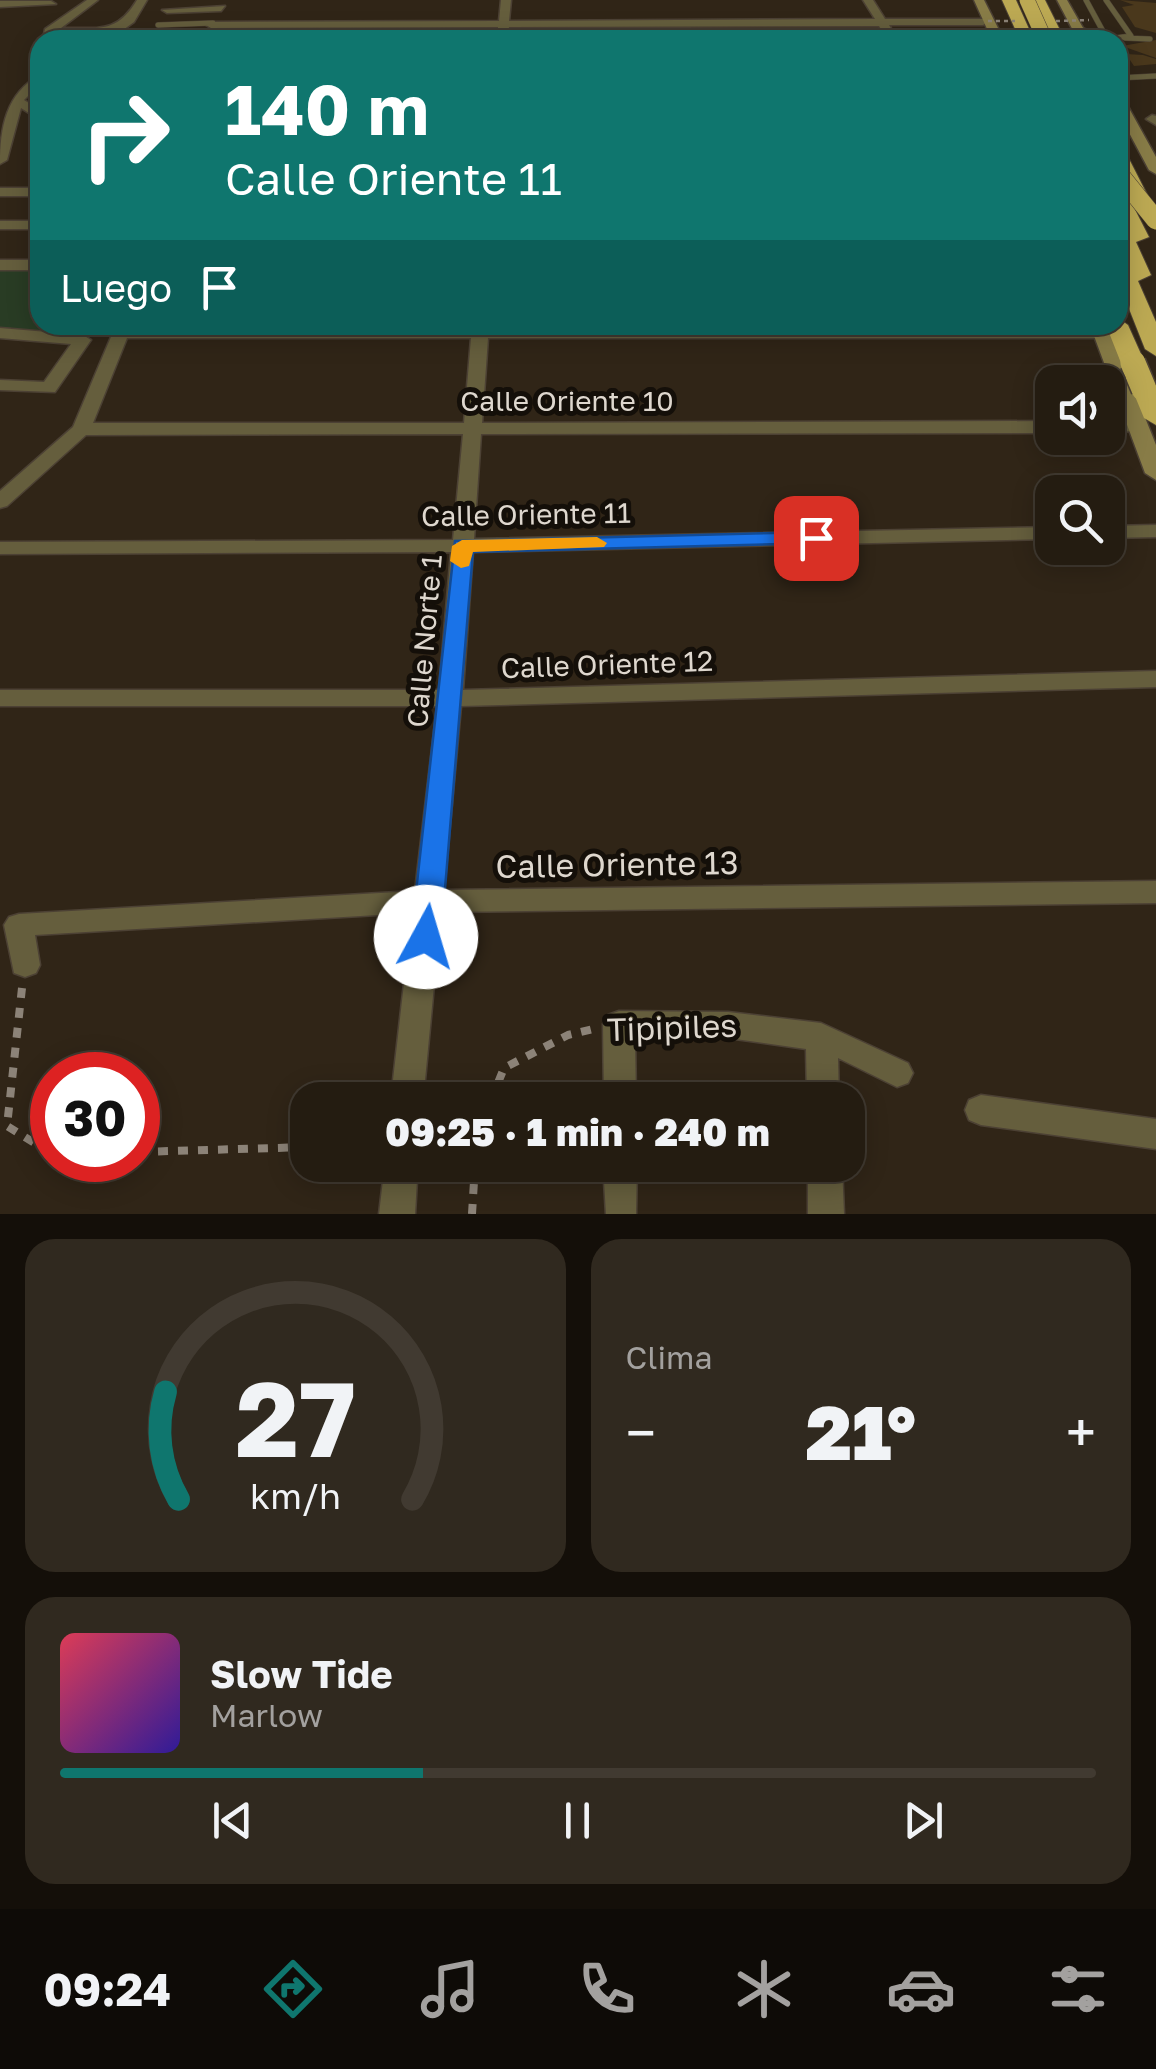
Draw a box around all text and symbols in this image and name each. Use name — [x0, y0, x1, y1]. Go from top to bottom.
text: 140 m — [225, 66, 429, 150]
icon: right — [60, 70, 190, 200]
text: Calle Oriente 11 — [225, 151, 562, 205]
icon: arrive — [192, 260, 247, 315]
text: Luego — [60, 265, 172, 310]
map controls — [1035, 365, 1125, 565]
button: sound — [1035, 365, 1125, 455]
street label: Calle Oriente 10 — [460, 384, 674, 417]
button: search — [1035, 475, 1125, 565]
street label: Calle Oriente 11 — [421, 496, 631, 532]
pin — [774, 496, 859, 581]
icon: arrive — [789, 511, 844, 566]
street label: Calle Norte 1 — [400, 553, 448, 729]
street label: Calle Oriente 12 — [500, 644, 714, 684]
street label: Calle Oriente 13 — [495, 843, 739, 885]
position arrow — [374, 885, 478, 989]
street label: Tipipiles — [606, 1006, 738, 1048]
speed limit sign: 30 — [30, 1052, 160, 1182]
text: 09:25 · 1 min · 240 m — [385, 1109, 770, 1154]
text: Clima — [626, 1338, 712, 1376]
text: 27 — [235, 1355, 355, 1480]
text: 21° — [806, 1386, 916, 1477]
text: − — [626, 1399, 656, 1465]
text: + — [1066, 1399, 1096, 1465]
text: km/h — [250, 1474, 341, 1517]
text: Slow Tide — [210, 1651, 393, 1696]
text: Marlow — [210, 1696, 323, 1734]
icon: previous — [205, 1793, 260, 1848]
icon: pause — [550, 1793, 605, 1848]
icon: next — [896, 1793, 951, 1848]
icon: directions — [258, 1954, 328, 2024]
icon: music — [415, 1954, 485, 2024]
icon: phone — [572, 1954, 642, 2024]
icon: climate — [729, 1954, 799, 2024]
icon: car — [886, 1954, 956, 2024]
icon: filters — [1043, 1954, 1113, 2024]
text: 09:24 — [43, 1962, 171, 2016]

